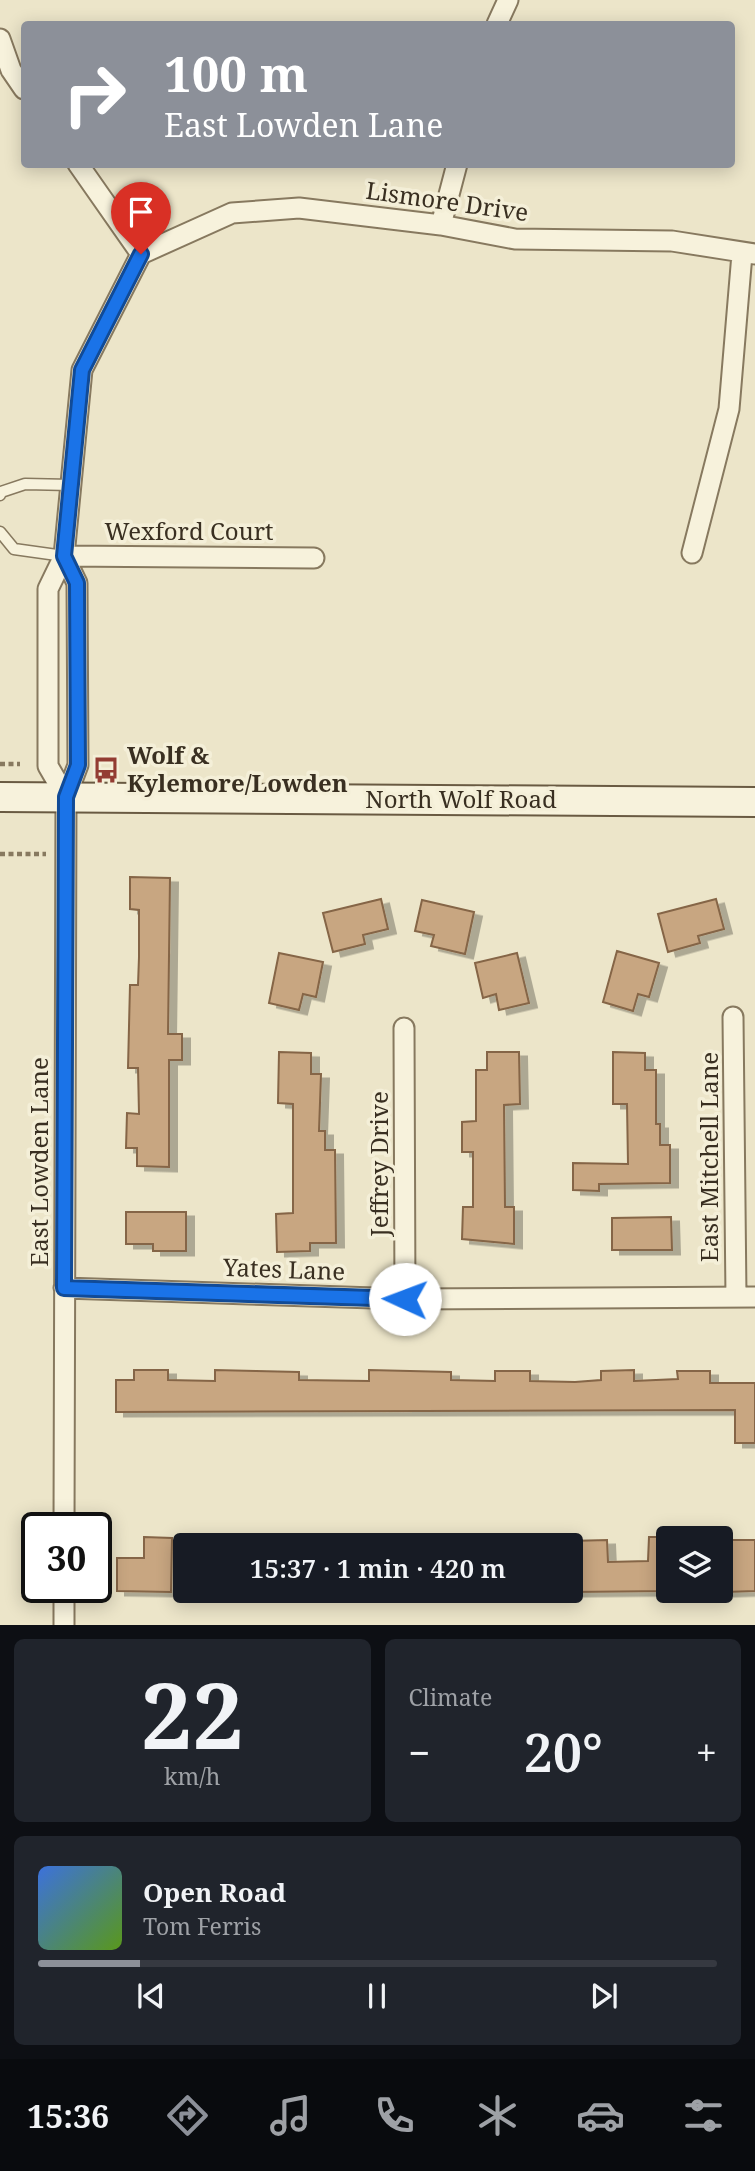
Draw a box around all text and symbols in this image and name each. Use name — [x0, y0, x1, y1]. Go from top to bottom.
text: 100 m — [164, 40, 308, 106]
icon: right — [49, 49, 140, 140]
text: East Lowden Lane — [164, 103, 443, 146]
street label: Lismore Drive — [364, 173, 530, 228]
pin — [111, 182, 171, 254]
icon: arrive — [122, 193, 160, 231]
street label: Wexford Court — [105, 514, 273, 547]
place label: Wolf & Kylemore/Lowden — [127, 738, 348, 799]
bus stop icon: Wolf & Kylemore/Lowden — [91, 755, 121, 785]
street label: North Wolf Road — [365, 782, 557, 815]
street label: East Mitchell Lane — [692, 1052, 725, 1262]
street label: East Lowden Lane — [22, 1057, 55, 1267]
street label: Jeffrey Drive — [362, 1091, 395, 1238]
street label: Yates Lane — [221, 1250, 346, 1287]
position arrow — [368, 1262, 442, 1336]
speed limit sign: 30 — [21, 1512, 112, 1603]
map controls — [656, 1526, 733, 1603]
button: layers — [656, 1526, 733, 1603]
text: 15:37 · 1 min · 420 m — [250, 1550, 506, 1586]
text: 22 — [141, 1652, 244, 1776]
text: Climate — [409, 1681, 492, 1713]
text: 20° — [523, 1716, 603, 1787]
text: − — [409, 1726, 431, 1778]
text: + — [696, 1726, 717, 1778]
text: km/h — [164, 1760, 220, 1792]
text: Open Road — [143, 1874, 286, 1910]
text: Tom Ferris — [143, 1910, 261, 1942]
icon: previous — [132, 1977, 170, 2015]
icon: pause — [358, 1977, 396, 2015]
icon: next — [585, 1977, 623, 2015]
icon: directions — [163, 2091, 212, 2140]
icon: music — [266, 2091, 315, 2140]
icon: phone — [370, 2091, 419, 2140]
icon: climate — [473, 2091, 522, 2140]
icon: car — [576, 2091, 625, 2140]
icon: filters — [679, 2091, 728, 2140]
text: 15:36 — [27, 2094, 109, 2137]

